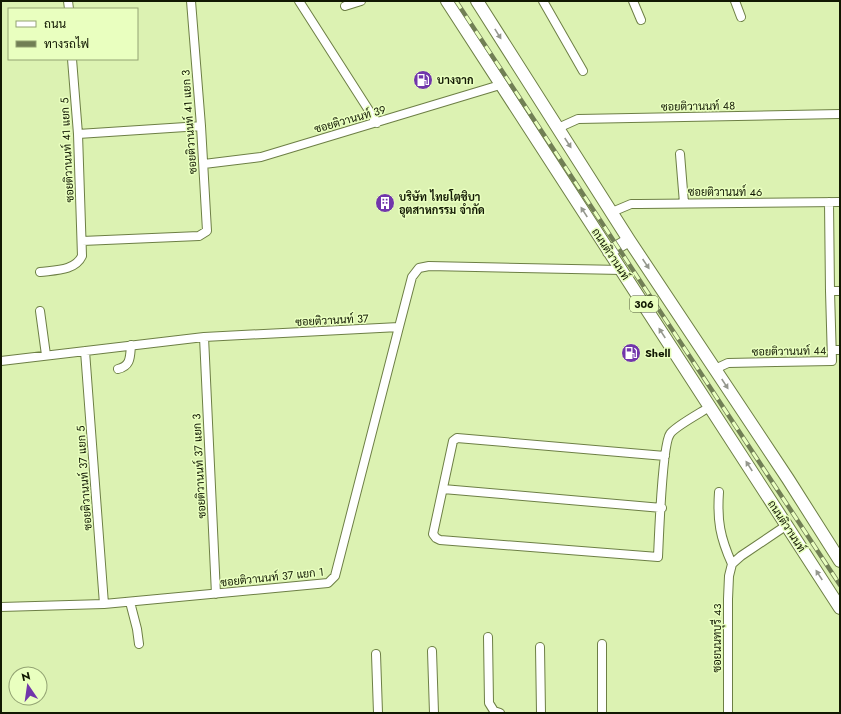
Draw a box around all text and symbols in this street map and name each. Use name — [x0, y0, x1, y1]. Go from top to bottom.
legend — [8, 8, 138, 60]
text: ถนน — [44, 15, 67, 33]
one-way arrow — [494, 28, 501, 40]
text: ทางรถไฟ — [44, 35, 89, 53]
street label: ซอยติวานนท์ 41 แยก 3 — [177, 69, 201, 175]
fuel station icon: บางจาก — [412, 69, 434, 91]
place label: บางจาก — [437, 72, 474, 88]
street label: ซอยติวานนท์ 41 แยก 5 — [56, 97, 78, 203]
street label: ซอยติวานนท์ 48 — [661, 97, 735, 115]
street label: ซอยติวานนท์ 39 — [312, 101, 388, 137]
one-way arrow — [564, 138, 572, 148]
street label: ซอยติวานนท์ 46 — [688, 184, 762, 200]
place label: บริษัท ไทยโตชิบา อุตสาหกรรม จำกัด — [399, 189, 485, 218]
building icon: บริษัท ไทยโตชิบา อุตสาหกรรม จำกัด — [374, 192, 396, 214]
one-way arrow — [580, 207, 588, 218]
street label: ถนนติวานนท์ — [588, 225, 634, 283]
one-way arrow — [642, 259, 650, 269]
road number: 306 — [630, 296, 658, 312]
street label: ซอยติวานนท์ 37 — [295, 310, 369, 330]
one-way arrow — [659, 327, 666, 339]
fuel station icon: Shell — [620, 342, 642, 364]
street label: ซอยติวานนท์ 44 — [752, 342, 827, 360]
place label: Shell — [645, 345, 670, 361]
one-way arrow — [722, 378, 729, 390]
street label: ซอยติวานนท์ 37 แยก 3 — [188, 413, 210, 519]
street label: ซอยติวานนท์ 37 แยก 5 — [72, 425, 96, 531]
one-way arrow — [745, 460, 752, 471]
street label: ถนนติวานนท์ — [764, 497, 810, 555]
street label: ซอยติวานนท์ 37 แยก 1 — [220, 564, 324, 590]
one-way arrow — [815, 570, 823, 580]
street label: ซอยนนทบุรี 43 — [709, 604, 726, 672]
north arrow — [8, 666, 48, 706]
text: N — [20, 667, 32, 685]

